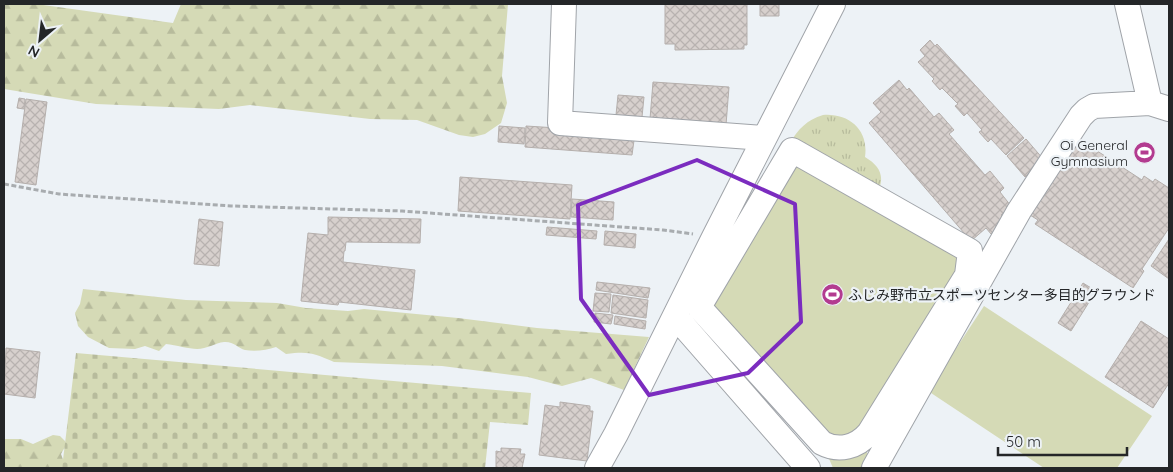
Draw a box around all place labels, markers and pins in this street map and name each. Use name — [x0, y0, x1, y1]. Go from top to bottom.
place label: Oi General Gymnasium — [1051, 136, 1128, 170]
sports icon: Oi General Gymnasium — [1132, 141, 1156, 165]
sports icon: ふじみ野市⽴スポーツセンター多⽬的グラウンド — [820, 283, 844, 307]
place label: ふじみ野市⽴スポーツセンター多⽬的グラウンド — [848, 286, 1156, 304]

